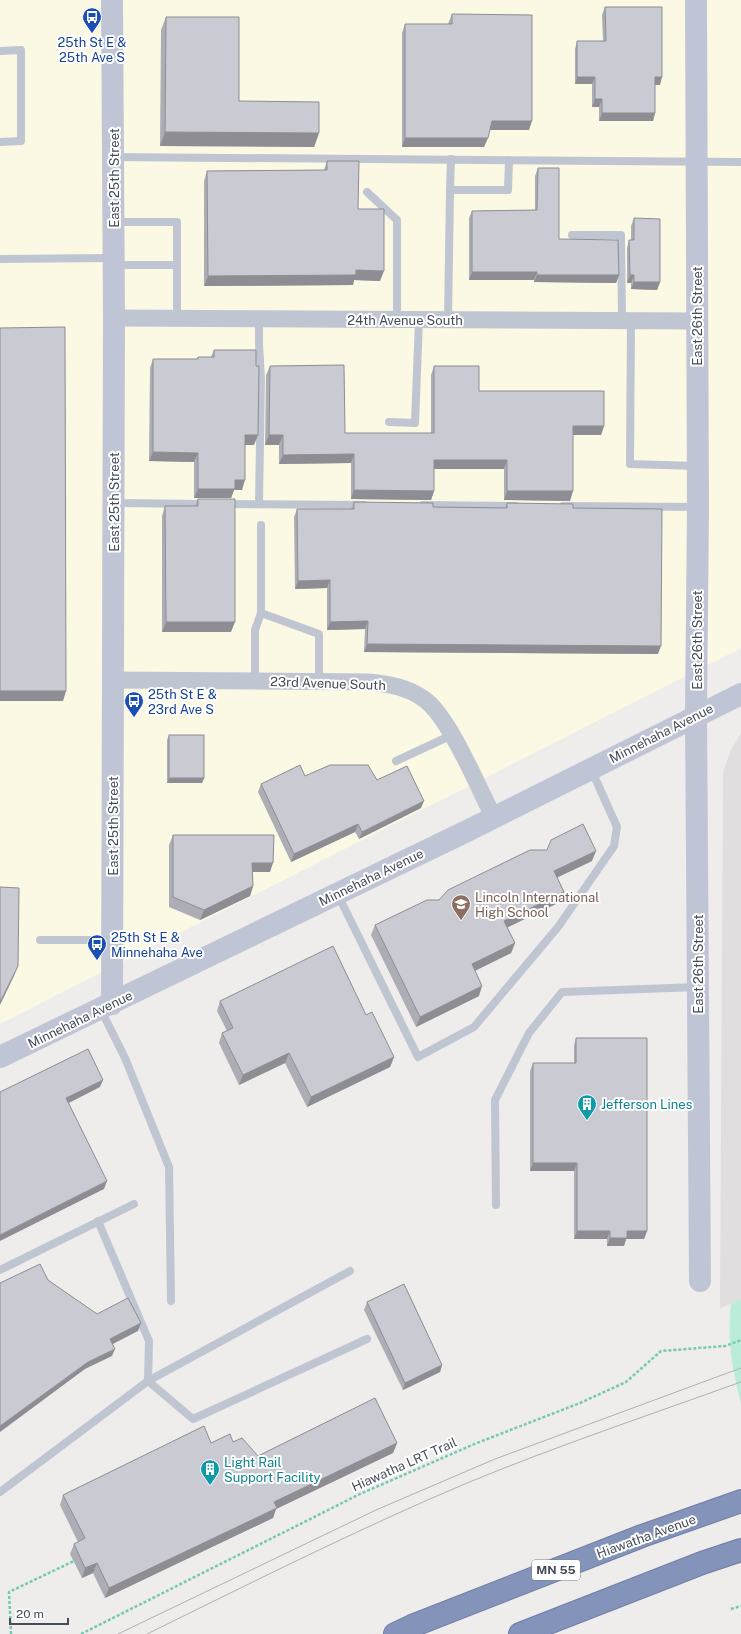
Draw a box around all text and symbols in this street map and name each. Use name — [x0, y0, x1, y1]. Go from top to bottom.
bus stop icon: 25th St E & 25th Ave S — [81, 6, 103, 34]
place label: 25th St E & 25th Ave S — [58, 35, 126, 65]
street label: East 25th Street — [107, 128, 122, 228]
street label: East 26th Street — [690, 266, 705, 366]
street label: 24th Avenue South — [347, 313, 463, 328]
street label: East 25th Street — [107, 452, 122, 552]
street label: East 26th Street — [690, 590, 705, 690]
street label: 23rd Avenue South — [270, 674, 386, 693]
place label: 25th St E & 23rd Ave S — [148, 687, 217, 717]
bus stop icon: 25th St E & 23rd Ave S — [123, 690, 145, 718]
street label: Minnehaha Avenue — [607, 701, 716, 766]
street label: East 25th Street — [106, 776, 121, 876]
street label: Minnehaha Avenue — [317, 846, 426, 909]
place label: Lincoln International High School — [475, 890, 599, 920]
school or university icon: Lincoln International High School — [450, 893, 472, 921]
street label: East 26th Street — [691, 914, 706, 1014]
place label: 25th St E & Minnehaha Ave — [111, 930, 203, 960]
bus stop icon: 25th St E & Minnehaha Ave — [86, 933, 108, 961]
street label: Minnehaha Avenue — [26, 988, 135, 1051]
building icon: Jefferson Lines — [576, 1093, 598, 1121]
place label: Jefferson Lines — [601, 1097, 692, 1112]
street label: Hiawatha LRT Trail — [349, 1434, 459, 1494]
place label: Light Rail Support Facility — [224, 1455, 320, 1485]
building icon: Light Rail Support Facility — [199, 1458, 221, 1486]
street label: Hiawatha Avenue — [594, 1512, 698, 1561]
road number: MN 55 — [532, 1560, 580, 1580]
scale bar — [10, 1600, 68, 1626]
text: 20 m — [16, 1607, 44, 1621]

